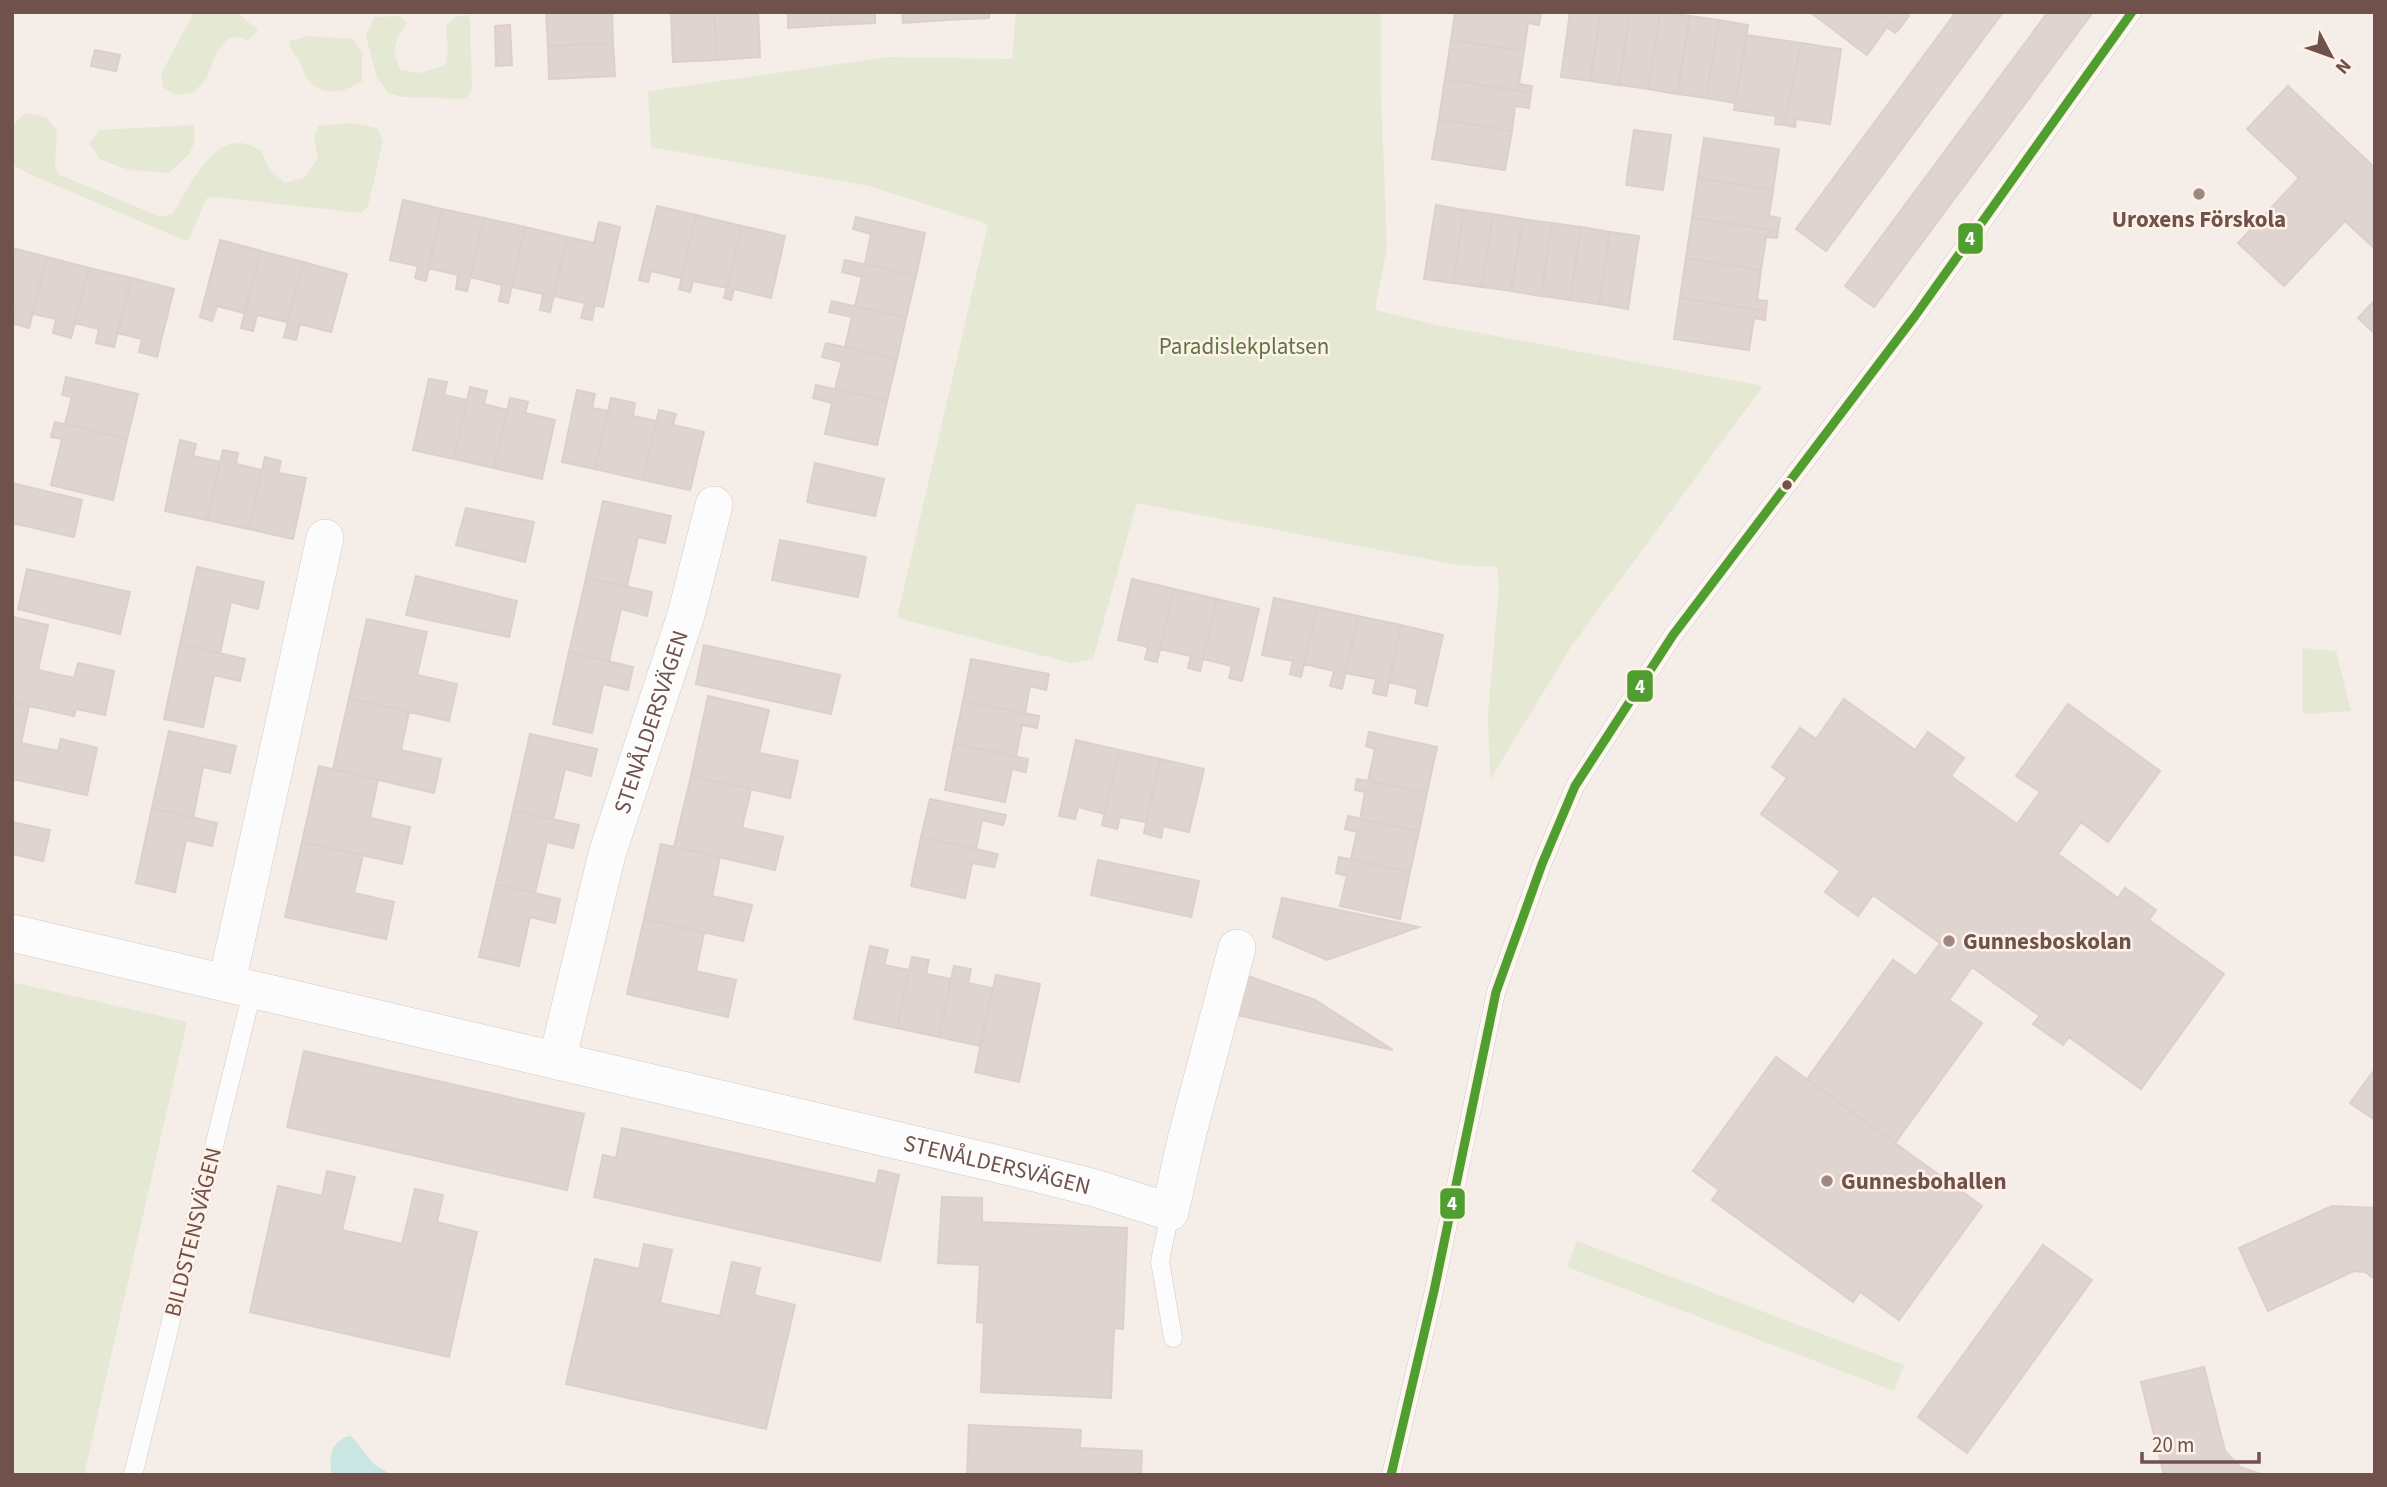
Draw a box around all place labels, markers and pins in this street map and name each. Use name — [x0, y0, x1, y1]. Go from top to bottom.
marker: Uroxens Förskola — [2191, 186, 2207, 202]
place label: Uroxens Förskola — [2112, 203, 2286, 236]
unlabelled marker — [1780, 478, 1794, 492]
place label: Gunnesboskolan — [1963, 925, 2132, 958]
marker: Gunnesboskolan — [1941, 933, 1957, 949]
place label: Gunnesbohallen — [1841, 1165, 2007, 1198]
marker: Gunnesbohallen — [1819, 1173, 1835, 1189]

